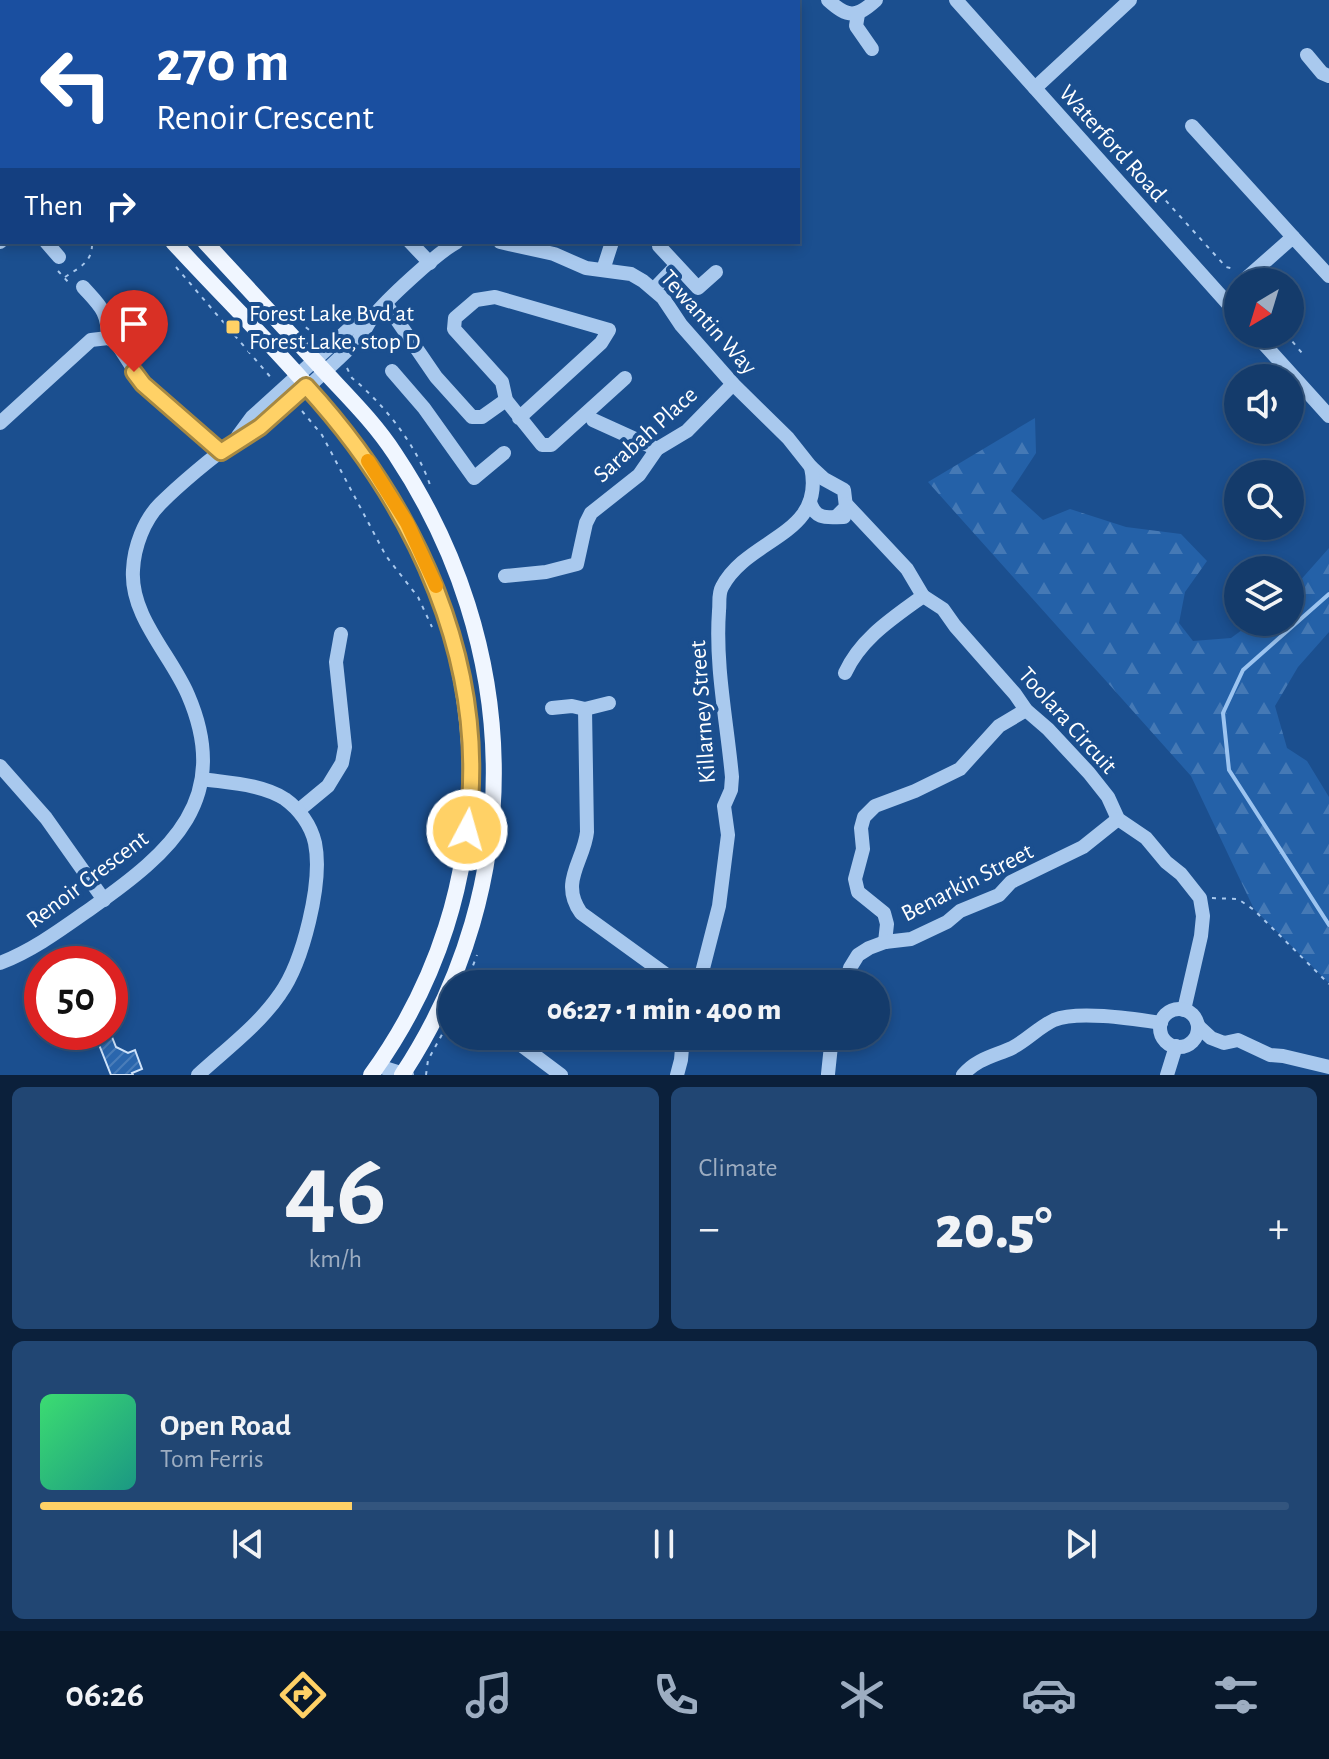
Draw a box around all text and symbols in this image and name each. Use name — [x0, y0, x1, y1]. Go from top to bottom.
icon: left — [24, 32, 128, 136]
text: 270 m — [156, 35, 289, 91]
street label: Waterford Road — [1054, 81, 1171, 207]
text: Renoir Crescent — [156, 100, 374, 136]
icon: right — [99, 184, 143, 228]
text: Then — [24, 191, 83, 221]
street label: Tewantin Way — [655, 266, 761, 379]
north arrow — [1224, 268, 1304, 348]
map controls — [1224, 268, 1304, 636]
pin — [100, 290, 168, 372]
icon: arrive — [112, 302, 156, 346]
place label: Forest Lake Bvd at Forest Lake, stop D — [249, 302, 420, 354]
marker: Forest Lake Bvd at Forest Lake, stop D — [224, 318, 242, 336]
button: sound — [1224, 364, 1304, 444]
street label: Sarabah Place — [589, 382, 702, 487]
button: search — [1224, 460, 1304, 540]
button: layers — [1224, 556, 1304, 636]
street label: Killarney Street — [686, 639, 720, 784]
street label: Toolara Circuit — [1013, 663, 1121, 779]
position arrow — [425, 788, 509, 872]
street label: Renoir Crescent — [22, 826, 153, 933]
street label: Benarkin Street — [898, 839, 1037, 926]
speed limit sign: 50 — [24, 946, 128, 1050]
text: 06:27 · 1 min · 400 m — [547, 995, 781, 1025]
text: 46 — [284, 1140, 387, 1244]
text: Climate — [699, 1155, 777, 1181]
text: 20.5° — [935, 1199, 1052, 1259]
text: − — [699, 1207, 720, 1251]
text: + — [1268, 1207, 1289, 1251]
text: km/h — [308, 1246, 362, 1272]
text: Open Road — [160, 1411, 291, 1441]
text: Tom Ferris — [160, 1446, 264, 1472]
icon: previous — [226, 1522, 270, 1566]
icon: pause — [642, 1522, 686, 1566]
icon: next — [1059, 1522, 1103, 1566]
icon: directions — [275, 1667, 331, 1723]
icon: music — [461, 1667, 517, 1723]
icon: phone — [648, 1667, 704, 1723]
icon: climate — [834, 1667, 890, 1723]
icon: car — [1021, 1667, 1077, 1723]
icon: filters — [1208, 1667, 1264, 1723]
text: 06:26 — [65, 1677, 144, 1713]

